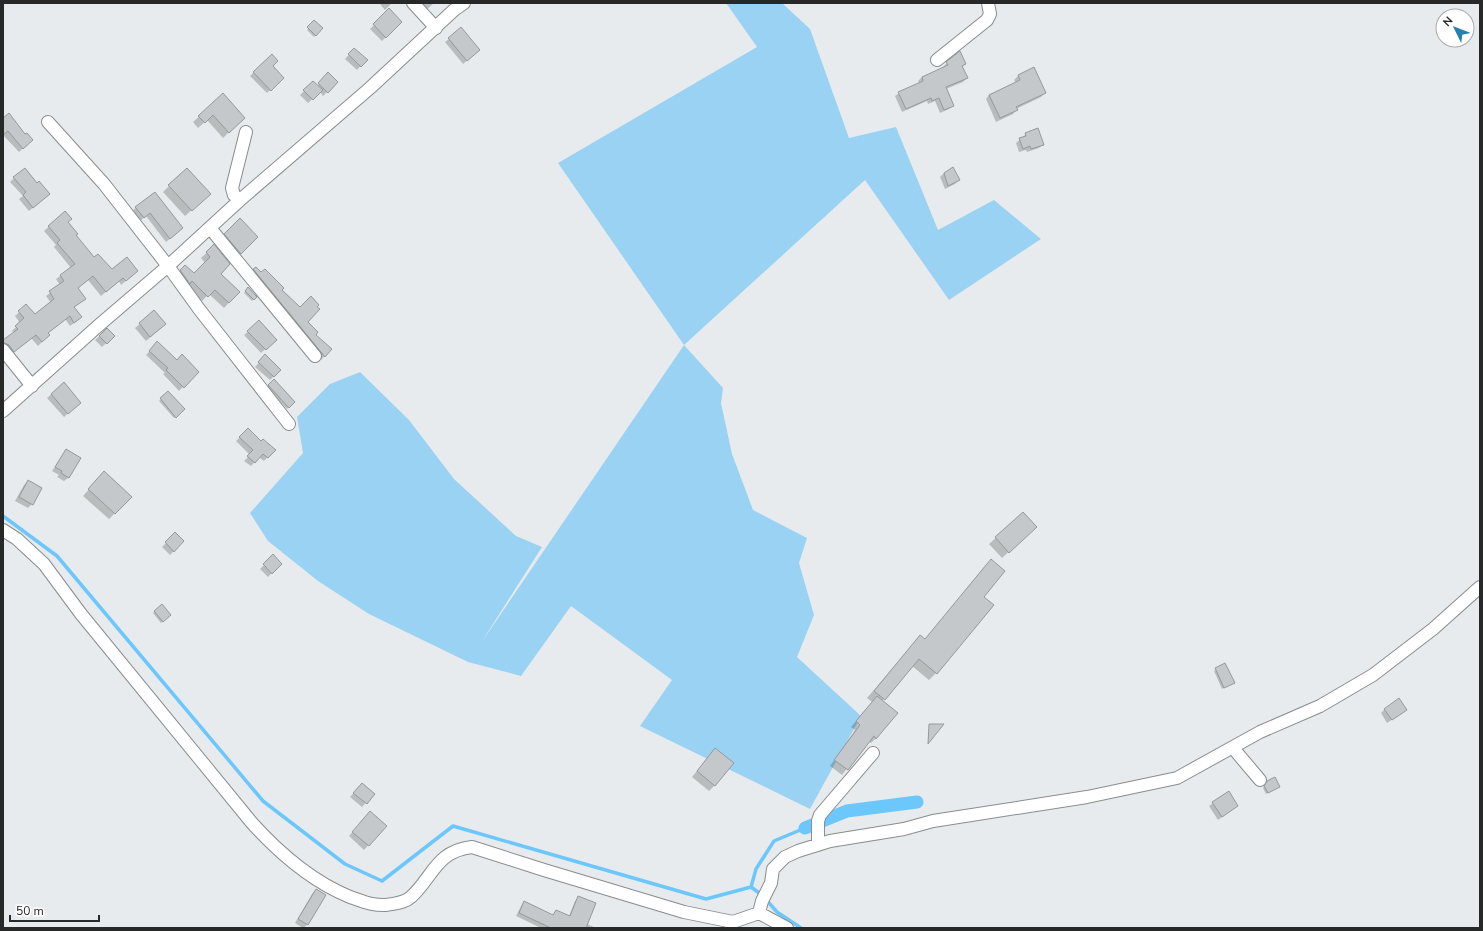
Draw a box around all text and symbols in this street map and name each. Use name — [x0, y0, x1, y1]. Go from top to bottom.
north arrow — [1435, 8, 1475, 48]
text: N — [1440, 13, 1456, 30]
scale bar — [10, 897, 99, 923]
text: 50 m — [16, 903, 44, 919]

